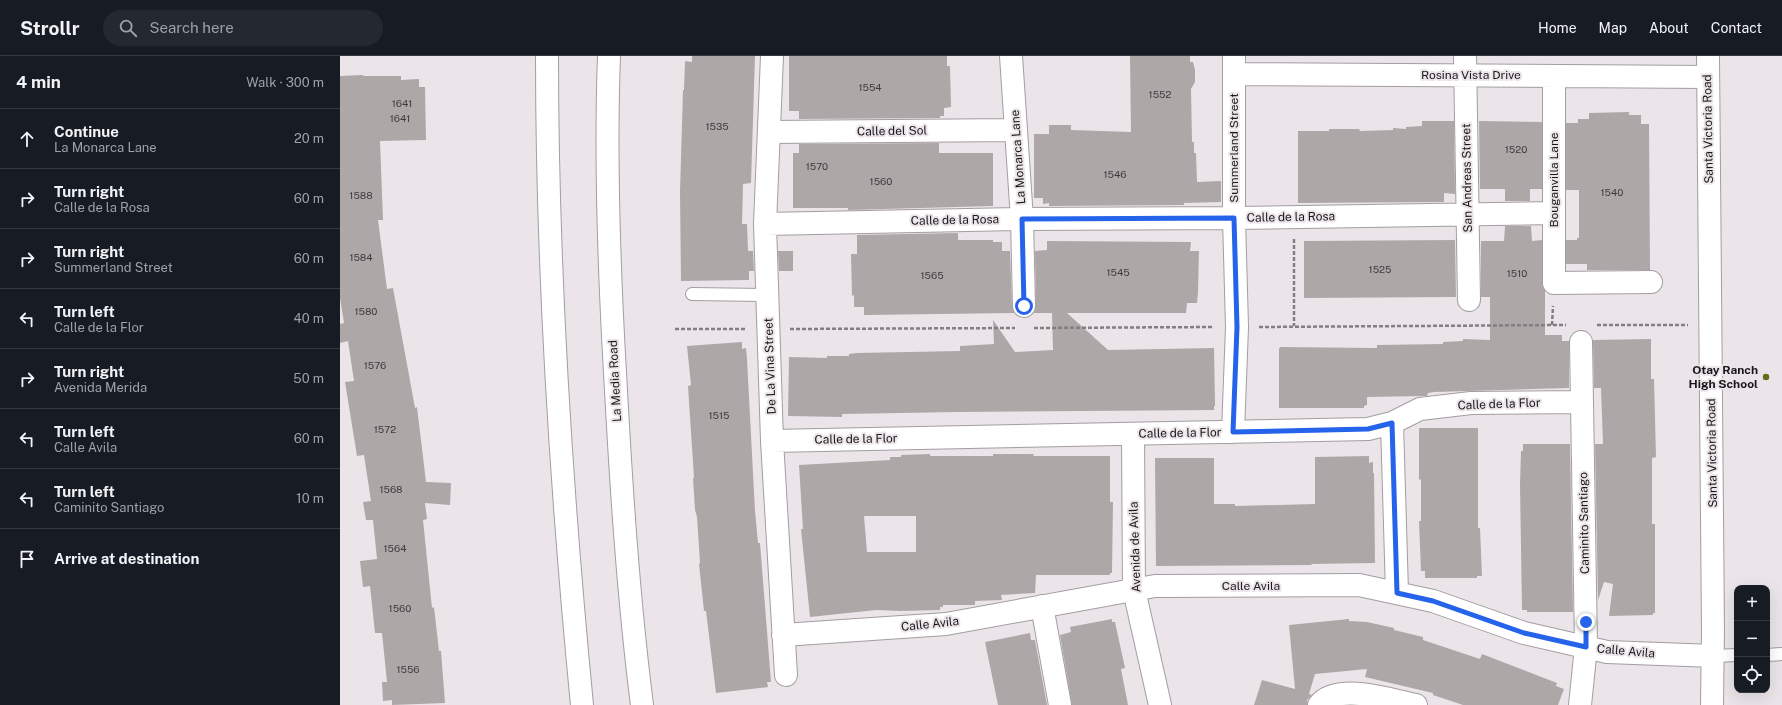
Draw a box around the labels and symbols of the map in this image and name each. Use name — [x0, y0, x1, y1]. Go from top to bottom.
street label: Rosina Vista Drive — [1421, 68, 1521, 82]
street label: Santa Victoria Road — [1700, 74, 1716, 184]
house number: 1554 — [858, 81, 882, 93]
house number: 1552 — [1149, 88, 1171, 100]
street label: Summerland Street — [1227, 93, 1241, 203]
house number: 1641 — [392, 97, 412, 109]
street label: La Monarca Lane — [1008, 109, 1028, 205]
house number: 1641 — [390, 112, 410, 124]
house number: 1535 — [705, 120, 729, 132]
street label: Calle del Sol — [857, 123, 928, 139]
street label: San Andreas Street — [1459, 123, 1475, 233]
street label: Bouganvilla Lane — [1547, 132, 1561, 228]
house number: 1520 — [1505, 143, 1527, 155]
house number: 1570 — [806, 160, 828, 172]
house number: 1546 — [1104, 168, 1127, 180]
house number: 1560 — [870, 175, 892, 187]
house number: 1540 — [1601, 186, 1623, 198]
house number: 1588 — [349, 189, 373, 201]
street label: Calle de la Rosa — [1247, 209, 1335, 225]
street label: Calle de la Rosa — [911, 212, 999, 228]
house number: 1584 — [349, 251, 373, 263]
house number: 1525 — [1369, 263, 1391, 275]
house number: 1545 — [1106, 266, 1130, 278]
house number: 1510 — [1507, 267, 1527, 279]
house number: 1565 — [920, 269, 944, 281]
route start — [1015, 297, 1033, 315]
house number: 1580 — [354, 305, 378, 317]
street label: De La Vina Street — [761, 317, 779, 415]
street label: La Media Road — [606, 340, 624, 422]
house number: 1576 — [364, 359, 386, 371]
place label: Otay Ranch High School — [1689, 363, 1758, 391]
marker: Otay Ranch High School — [1761, 372, 1771, 382]
street label: Calle de la Flor — [1457, 396, 1541, 412]
street label: Santa Victoria Road — [1704, 398, 1720, 508]
house number: 1515 — [709, 409, 729, 421]
house number: 1572 — [374, 423, 396, 435]
street label: Calle de la Flor — [1138, 425, 1222, 441]
street label: Calle de la Flor — [814, 431, 898, 447]
street label: Caminito Santiago — [1576, 472, 1592, 574]
house number: 1568 — [379, 483, 403, 495]
street label: Avenida de Avila — [1126, 501, 1144, 593]
house number: 1564 — [384, 542, 406, 554]
street label: Calle Avila — [1222, 579, 1280, 593]
house number: 1560 — [389, 602, 411, 614]
route end — [1577, 613, 1595, 631]
street label: Calle Avila — [900, 614, 960, 634]
street label: Calle Avila — [1596, 641, 1656, 661]
house number: 1556 — [396, 663, 420, 675]

